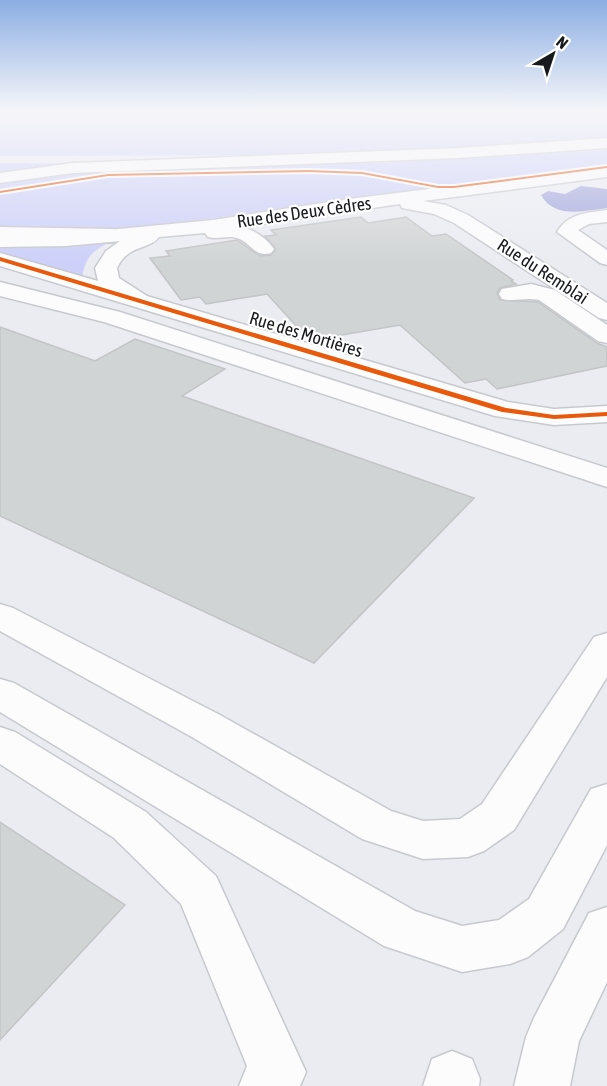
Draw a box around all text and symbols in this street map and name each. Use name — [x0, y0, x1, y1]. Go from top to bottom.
north arrow — [523, 24, 583, 84]
text: N — [553, 32, 572, 52]
street label: Rue des Deux Cèdres — [236, 192, 372, 232]
street label: Rue du Remblai — [494, 234, 592, 308]
street label: Rue des Mortières — [247, 307, 365, 361]

